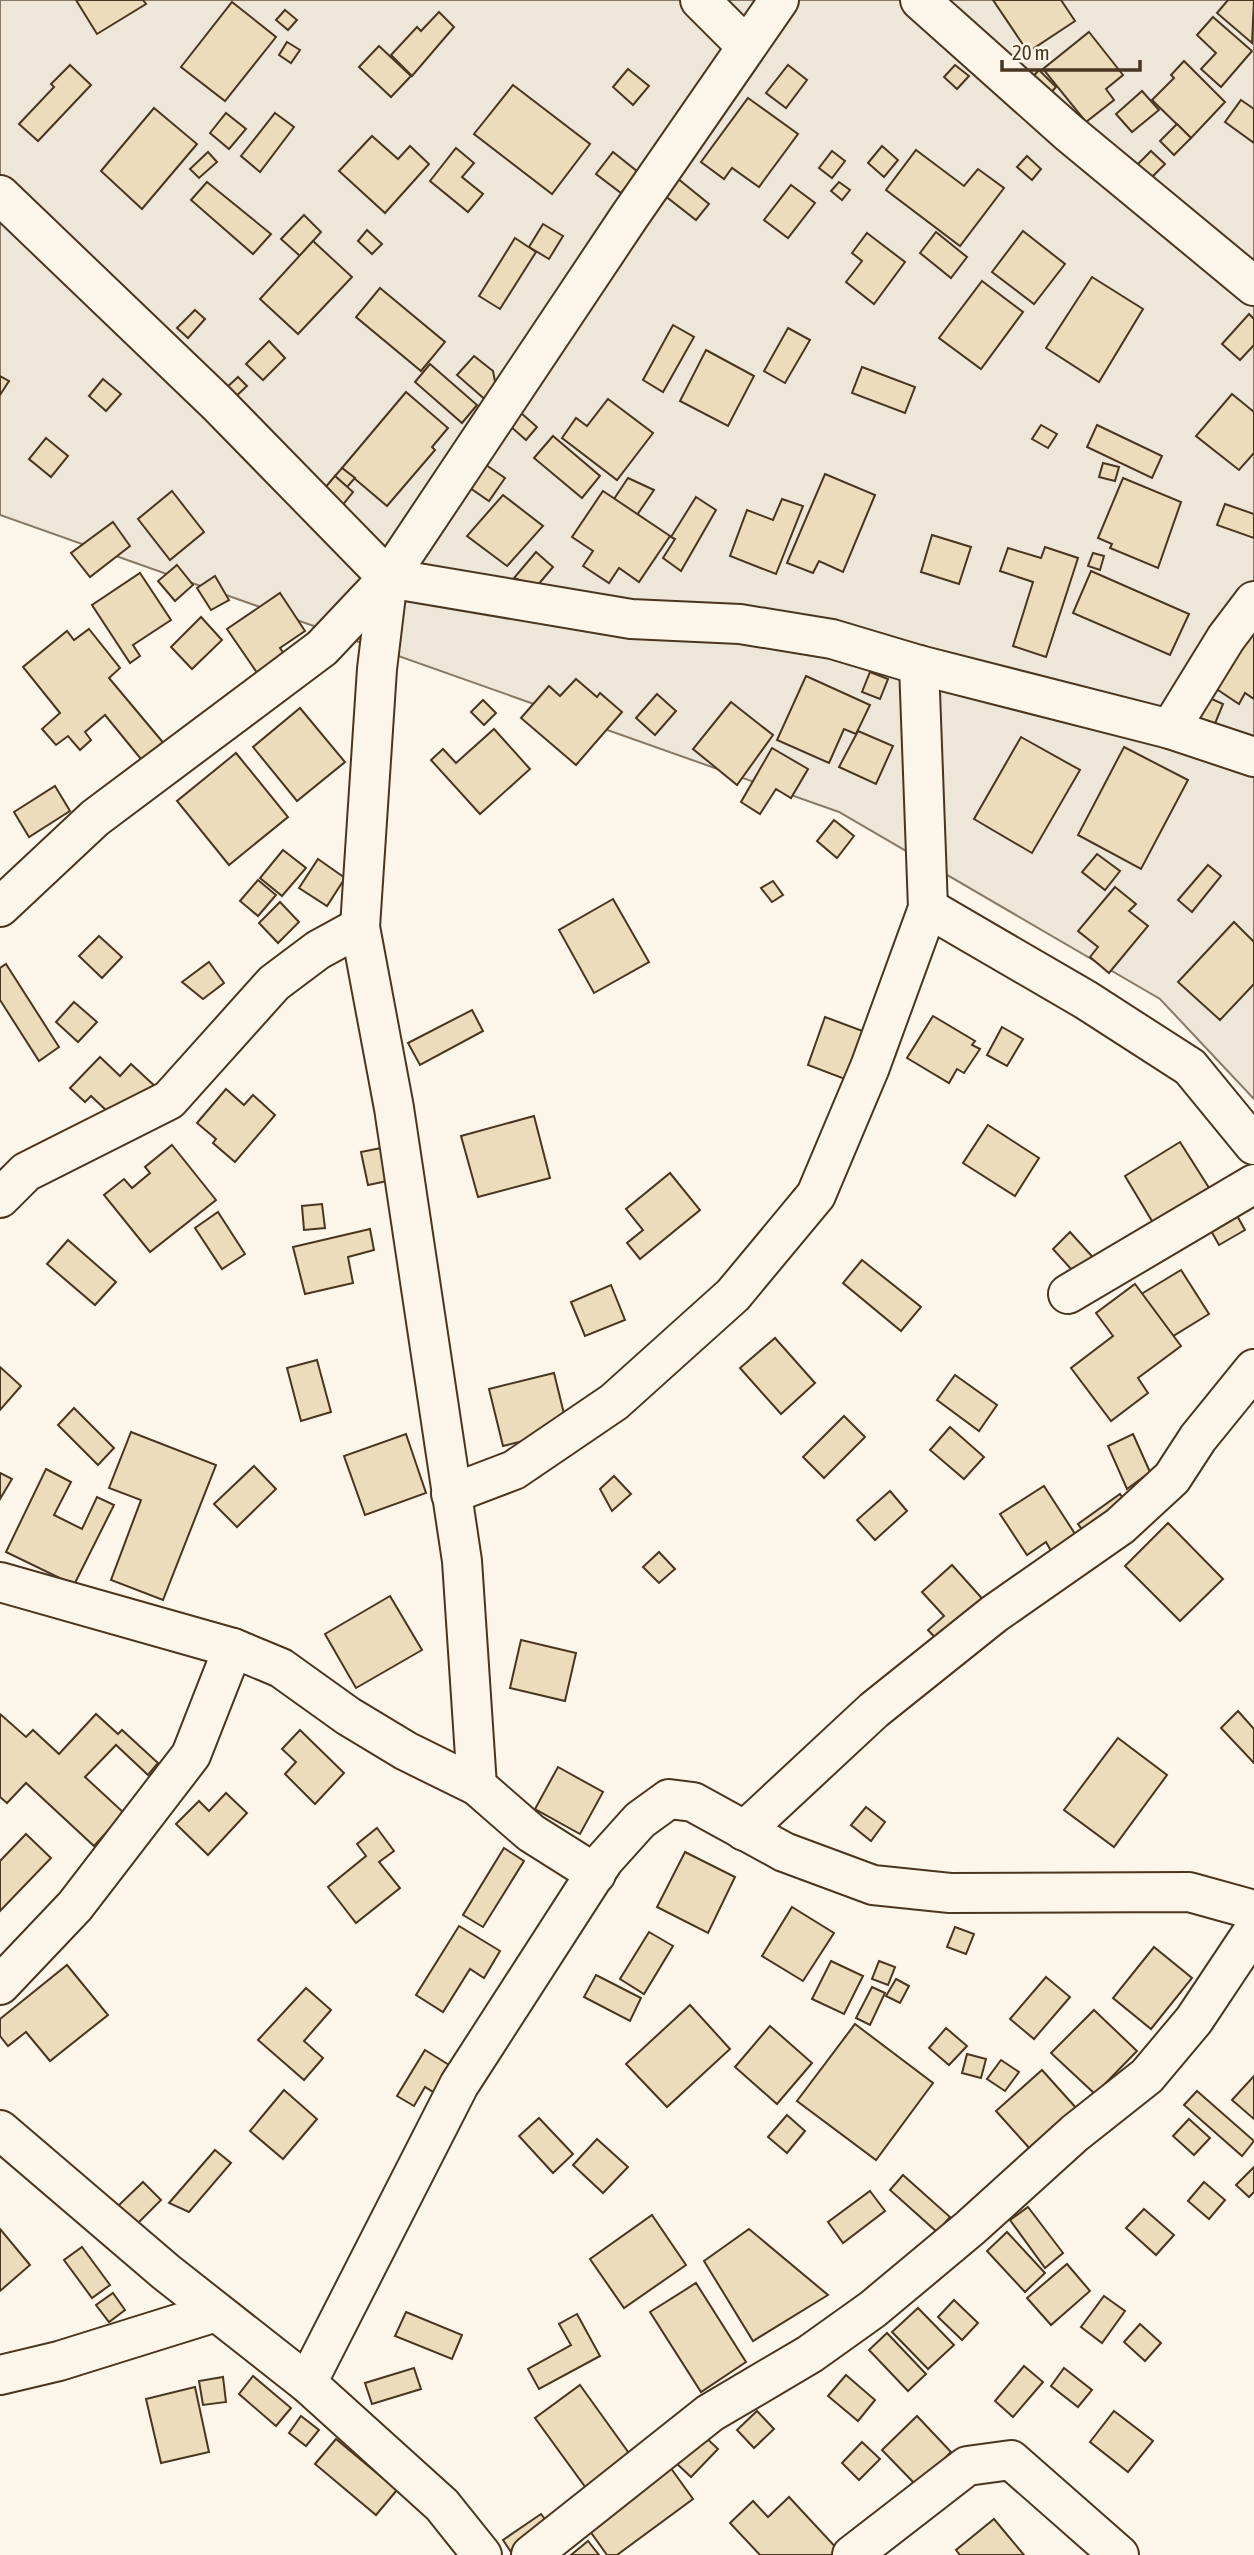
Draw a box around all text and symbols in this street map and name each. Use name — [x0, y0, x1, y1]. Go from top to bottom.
scale bar — [1002, 28, 1140, 72]
text: 20 m — [1012, 40, 1050, 64]

